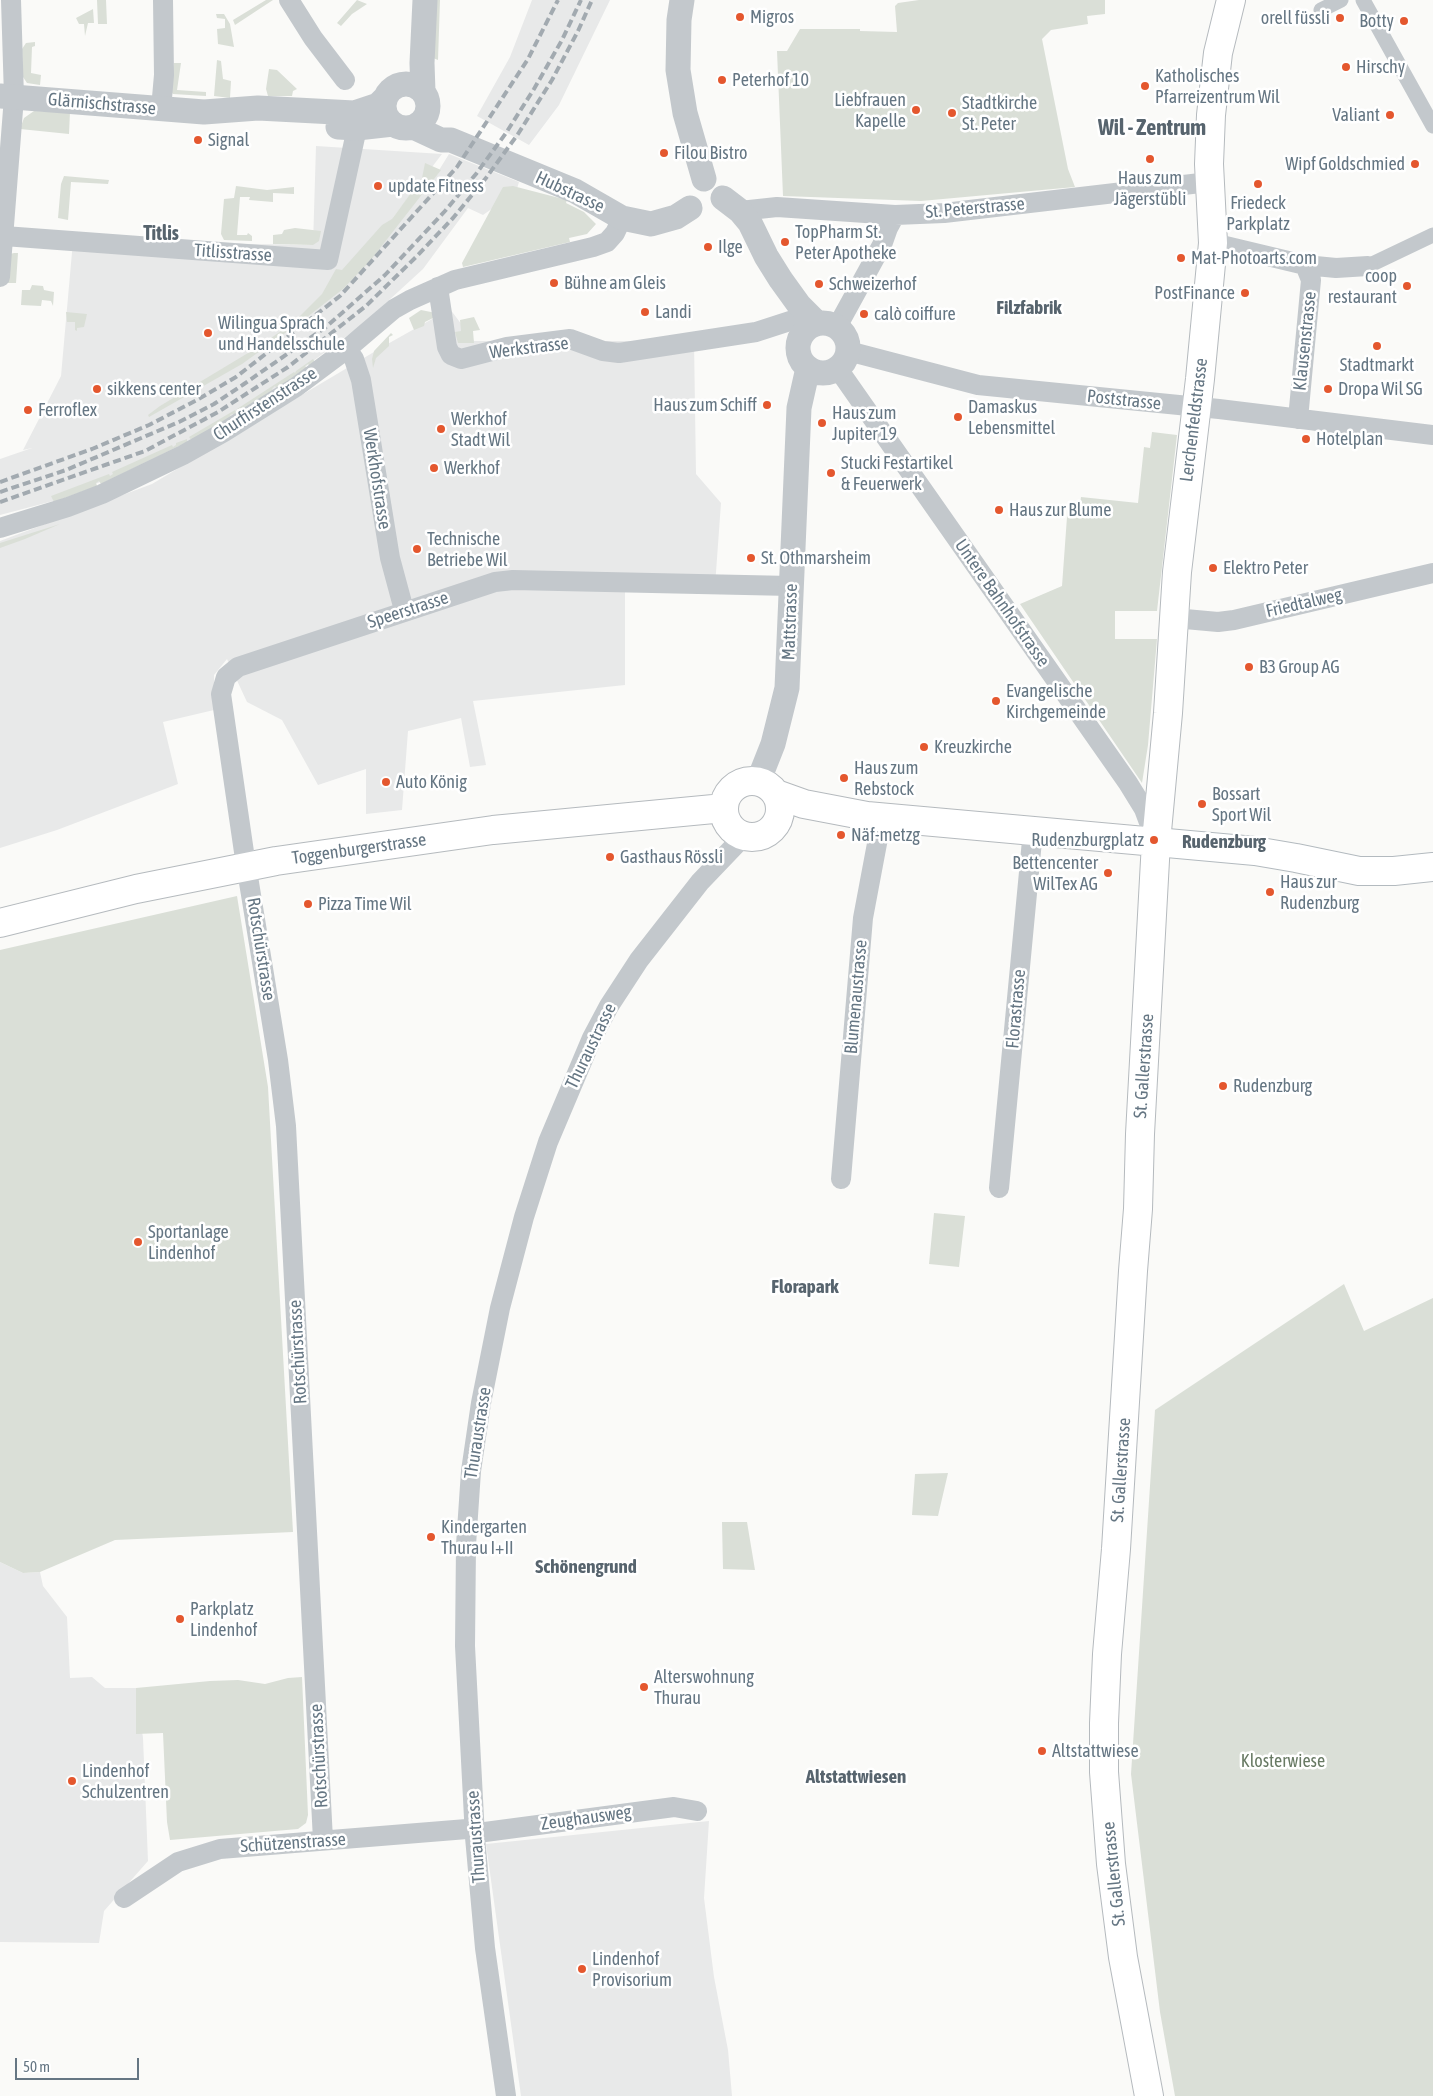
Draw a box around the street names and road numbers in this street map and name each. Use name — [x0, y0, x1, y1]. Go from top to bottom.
street label: Glärnischstrasse — [47, 89, 157, 119]
street label: Hubstrasse — [532, 167, 608, 217]
street label: St. Peterstrasse — [925, 193, 1025, 223]
street label: Titlisstrasse — [193, 240, 273, 266]
street label: Klausenstrasse — [1289, 290, 1321, 392]
street label: Werkstrasse — [488, 332, 570, 364]
street label: Lerchenfeldstrasse — [1176, 357, 1212, 483]
street label: Churfirstenstrasse — [209, 363, 321, 445]
street label: Poststrasse — [1086, 385, 1162, 415]
street label: Werkhofstrasse — [358, 427, 396, 531]
street label: Untere Bahnhofstrasse — [950, 535, 1054, 671]
street label: Mattstrasse — [778, 583, 802, 661]
street label: Friedtalweg — [1264, 584, 1344, 622]
street label: Speerstrasse — [365, 587, 451, 633]
street label: Toggenburgerstrasse — [290, 829, 428, 869]
street label: Rotschürstrasse — [242, 896, 280, 1002]
street label: Blumenaustrasse — [840, 939, 872, 1055]
street label: Florastrasse — [1002, 969, 1030, 1049]
street label: Thuraustrasse — [561, 1000, 621, 1092]
street label: St. Gallerstrasse — [1130, 1013, 1158, 1119]
street label: Rotschürstrasse — [284, 1299, 312, 1405]
street label: Thuraustrasse — [460, 1386, 496, 1480]
street label: St. Gallerstrasse — [1107, 1417, 1135, 1523]
street label: Rotschürstrasse — [305, 1703, 333, 1809]
street label: Thuraustrasse — [462, 1790, 490, 1884]
street label: Zeughausweg — [539, 1801, 633, 1835]
street label: St. Gallerstrasse — [1098, 1821, 1130, 1927]
street label: Schützenstrasse — [239, 1829, 347, 1857]

